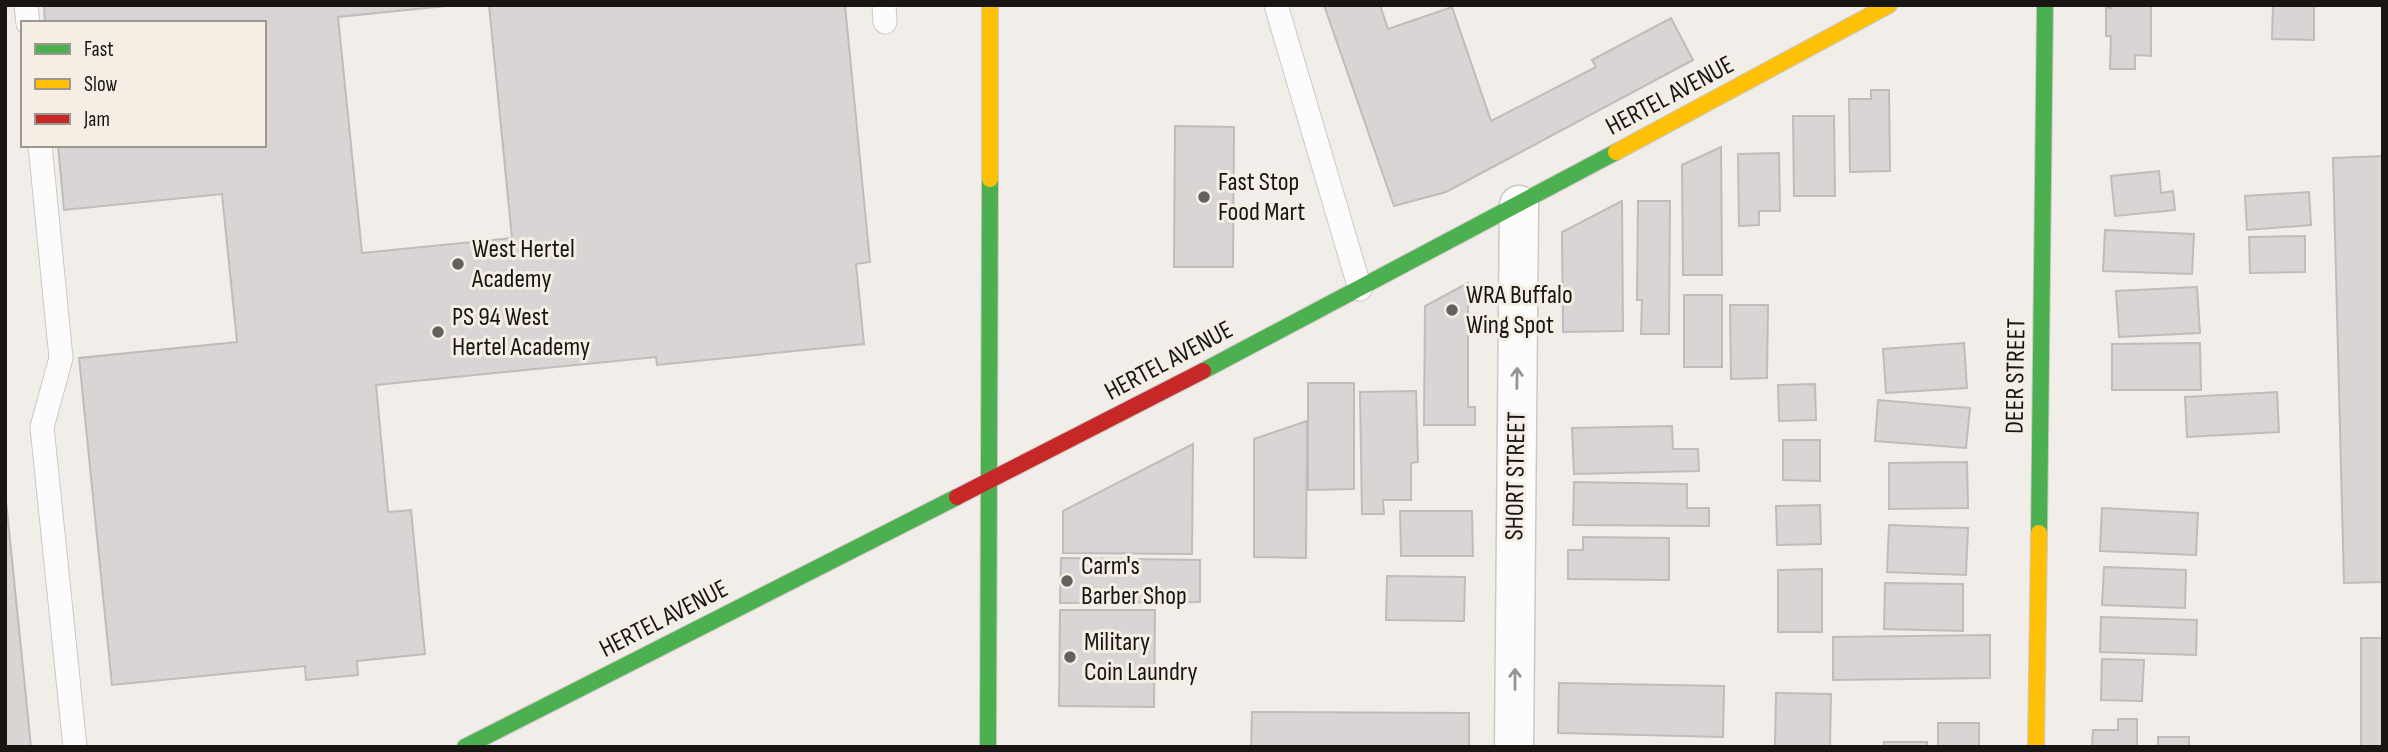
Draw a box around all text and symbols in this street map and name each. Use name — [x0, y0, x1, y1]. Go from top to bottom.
legend — [21, 21, 266, 147]
text: Fast — [84, 37, 114, 62]
street label: HERTEL AVENUE — [1601, 49, 1739, 143]
text: Slow — [84, 72, 118, 97]
text: Jam — [83, 107, 110, 132]
place label: Fast Stop Food Mart — [1218, 167, 1305, 228]
marker: Fast Stop Food Mart — [1196, 189, 1212, 205]
place label: West Hertel Academy — [471, 234, 575, 295]
marker: West Hertel Academy — [450, 256, 466, 272]
place label: WRA Buffalo Wing Spot — [1466, 280, 1573, 341]
place label: PS 94 West Hertel Academy — [452, 302, 590, 363]
marker: WRA Buffalo Wing Spot — [1444, 302, 1460, 318]
street label: HERTEL AVENUE — [1100, 314, 1238, 408]
street label: DEER STREET — [1999, 318, 2033, 434]
marker: PS 94 West Hertel Academy — [430, 324, 446, 340]
one-way arrow — [1510, 366, 1524, 389]
street label: SHORT STREET — [1499, 411, 1533, 541]
place label: Carm's Barber Shop — [1081, 551, 1187, 612]
street label: HERTEL AVENUE — [594, 573, 734, 665]
marker: Carm's Barber Shop — [1059, 573, 1075, 589]
place label: Military Coin Laundry — [1084, 627, 1197, 688]
marker: Military Coin Laundry — [1062, 649, 1078, 665]
one-way arrow — [1508, 667, 1521, 690]

